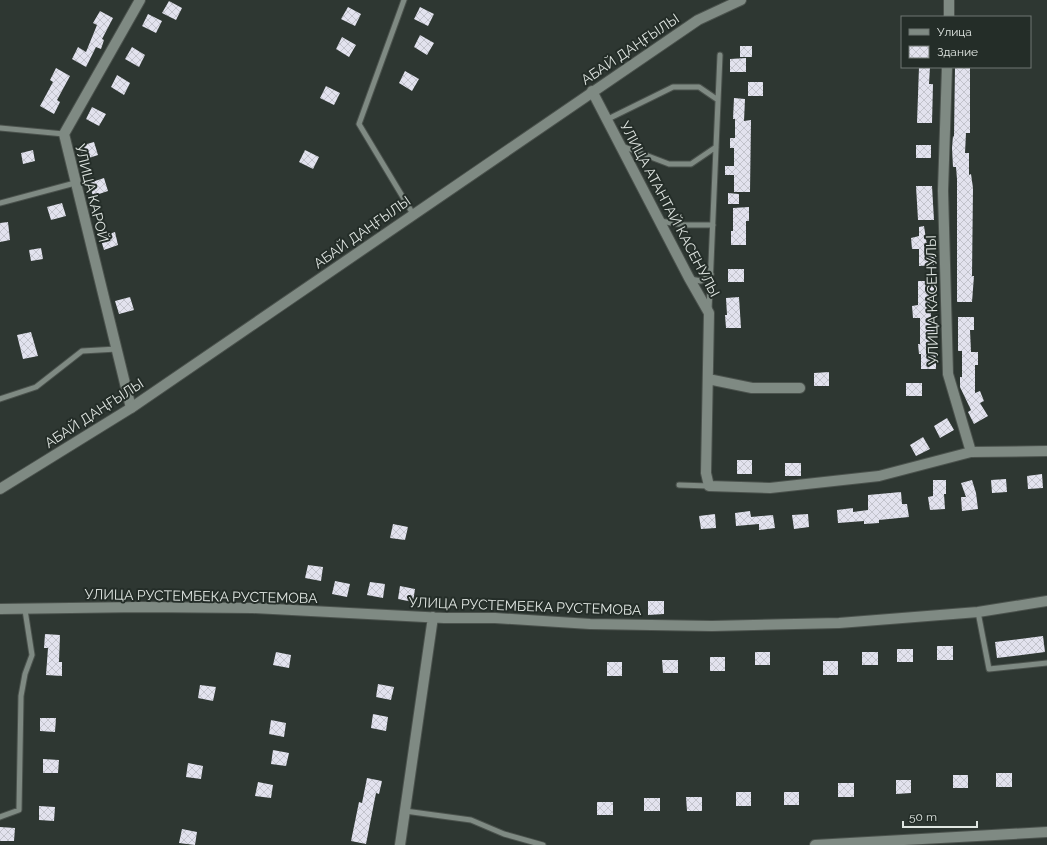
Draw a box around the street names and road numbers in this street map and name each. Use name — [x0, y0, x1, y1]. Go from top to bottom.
street label: АБАЙ ДАҢҒЫЛЫ — [577, 9, 682, 88]
street label: УЛИЦА АТАНТАЙ КАСЕНУЛЫ — [617, 118, 724, 299]
street label: УЛИЦА КАРОЙ — [72, 142, 113, 244]
street label: АБАЙ ДАҢҒЫЛЫ — [310, 192, 414, 271]
street label: УЛИЦА КАСЕНУЛЫ — [923, 235, 941, 365]
street label: АБАЙ ДАҢҒЫЛЫ — [41, 374, 146, 451]
street label: УЛИЦА РУСТЕМБЕКА РУСТЕМОВА — [84, 586, 318, 606]
street label: УЛИЦА РУСТЕМБЕКА РУСТЕМОВА — [408, 594, 642, 618]

